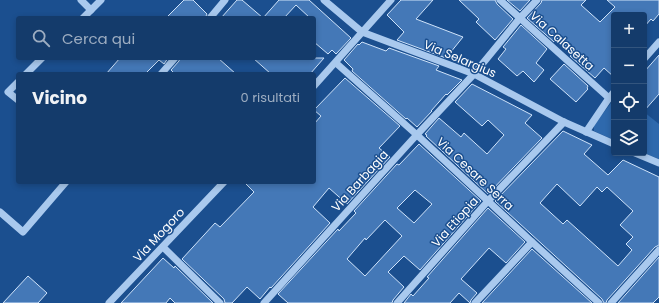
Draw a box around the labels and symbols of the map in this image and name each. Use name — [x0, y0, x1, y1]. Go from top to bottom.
street label: Via Calasetta — [526, 7, 598, 74]
street label: Via Selargius — [421, 36, 499, 81]
street label: Via Cesare Serra — [433, 133, 518, 214]
street label: Via Barbagia — [327, 146, 392, 215]
street label: Via Etiopia — [427, 193, 482, 251]
street label: Via Mogoro — [129, 204, 188, 265]

